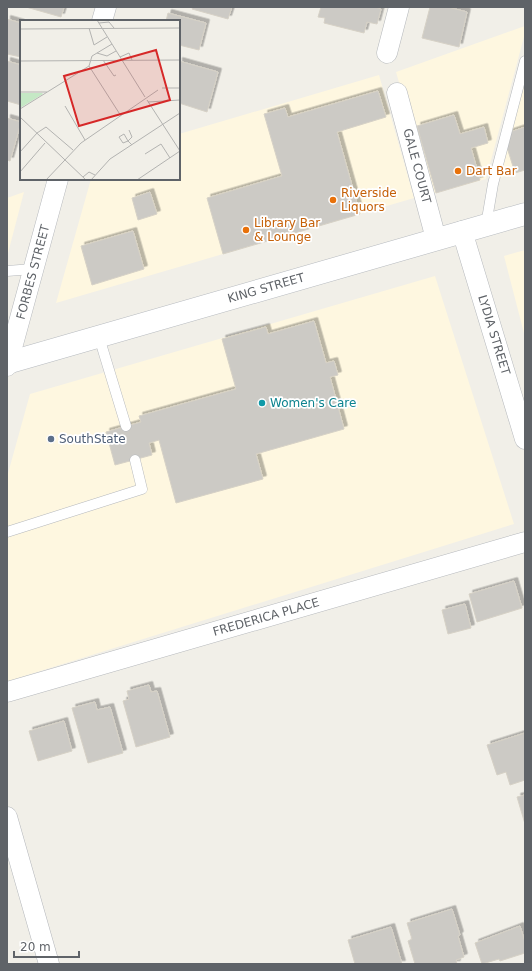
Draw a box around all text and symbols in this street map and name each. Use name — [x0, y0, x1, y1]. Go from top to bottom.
inset map — [20, 20, 180, 180]
street label: GALE COURT — [400, 127, 434, 206]
place label: Dart Bar — [466, 164, 517, 178]
marker: Dart Bar — [453, 166, 463, 176]
place label: Riverside Liquors — [341, 186, 397, 214]
marker: Riverside Liquors — [328, 195, 338, 205]
place label: Library Bar & Lounge — [254, 216, 320, 244]
street label: FORBES STREET — [14, 222, 53, 321]
marker: Library Bar & Lounge — [241, 225, 251, 235]
street label: KING STREET — [226, 270, 307, 306]
street label: LYDIA STREET — [475, 293, 513, 377]
place label: Women's Care — [270, 396, 356, 410]
marker: Women's Care — [257, 398, 267, 408]
place label: SouthState — [59, 432, 126, 446]
marker: SouthState — [46, 434, 56, 444]
street label: FREDERICA PLACE — [211, 595, 321, 639]
scale bar — [14, 933, 79, 959]
text: 20 m — [20, 940, 51, 954]

